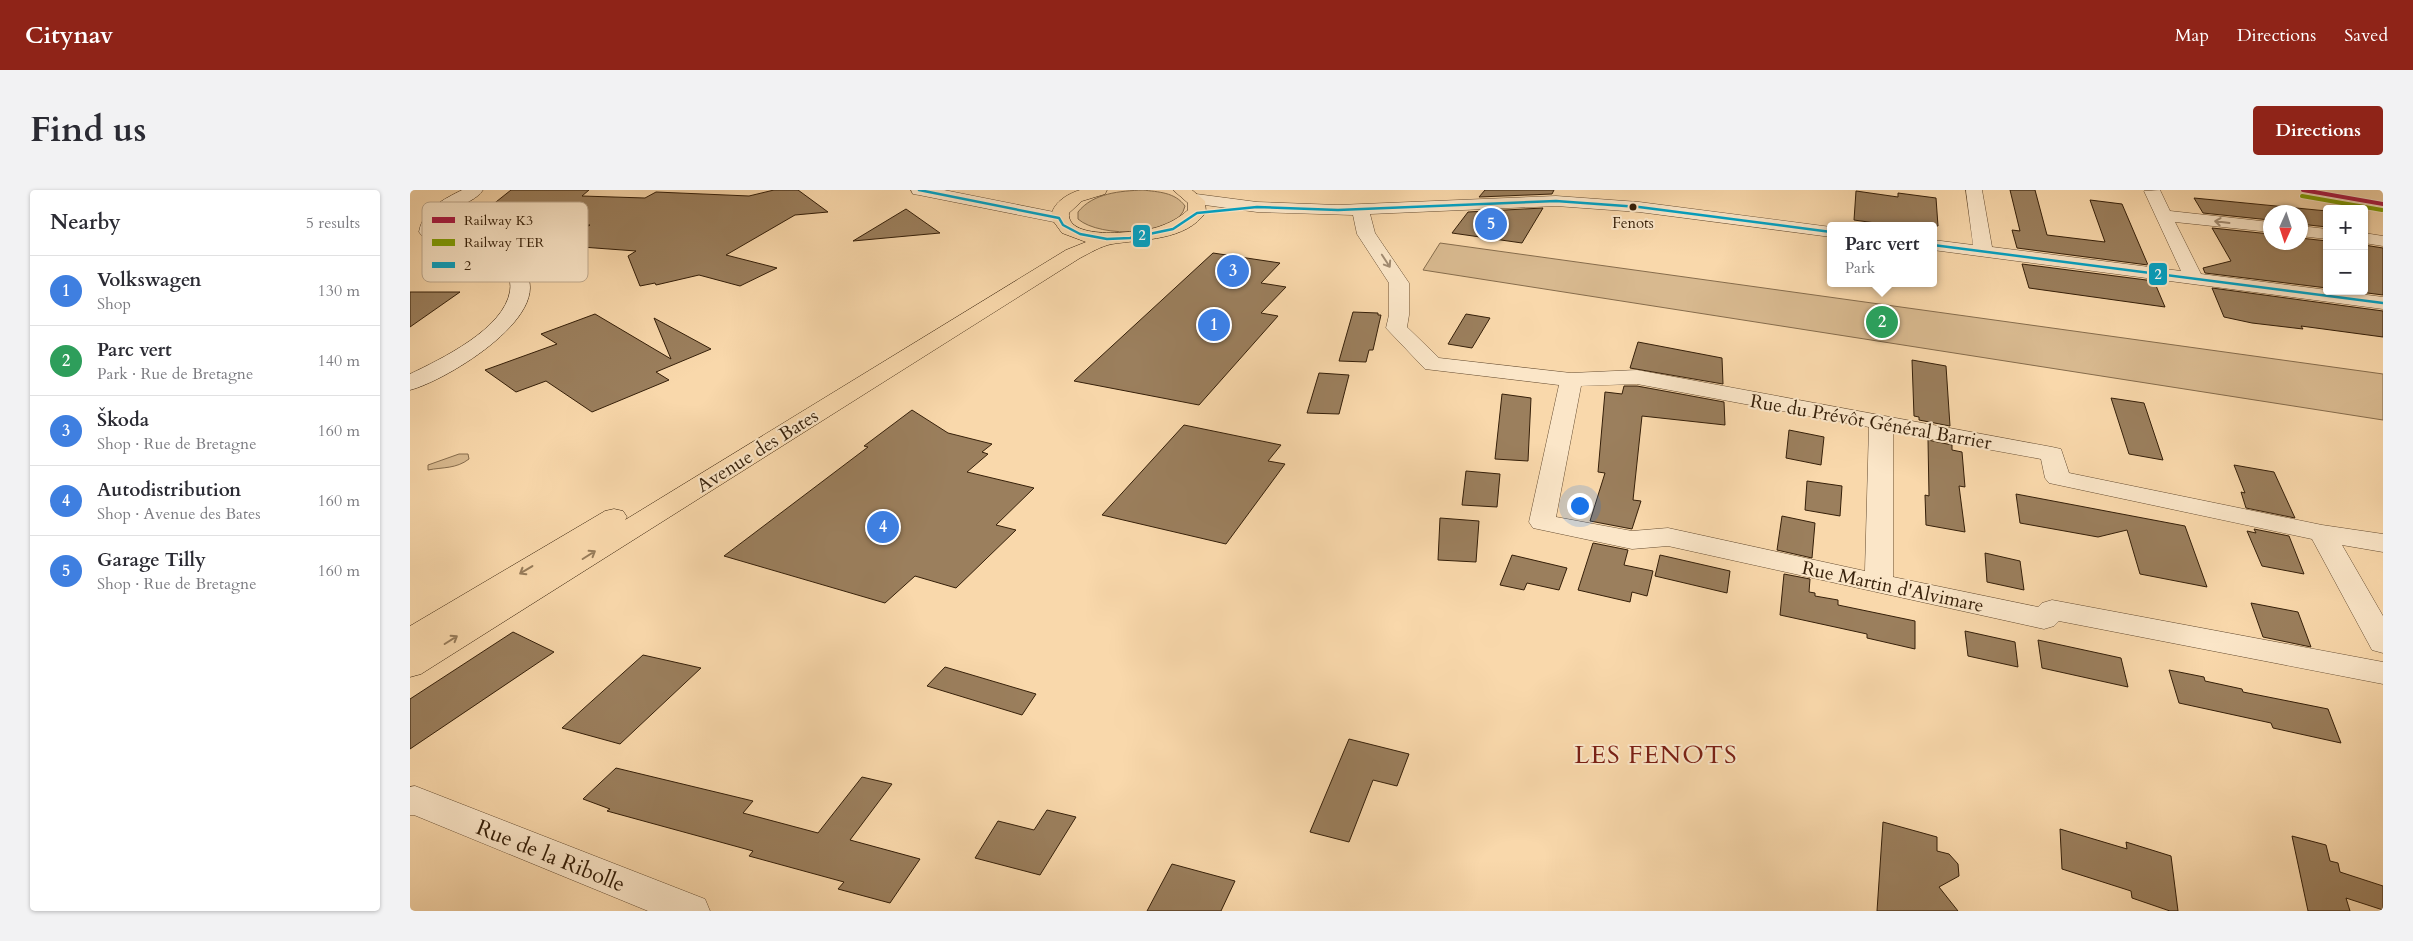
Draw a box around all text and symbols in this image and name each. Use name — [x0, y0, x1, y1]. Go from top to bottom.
text: Citynav — [25, 19, 113, 52]
text: Map — [2175, 23, 2209, 48]
text: Directions — [2237, 23, 2316, 48]
text: Saved — [2344, 23, 2388, 48]
text: Find us — [30, 106, 146, 154]
button: Directions — [2253, 106, 2383, 155]
legend — [422, 202, 588, 282]
marker: Fenots — [1628, 202, 1638, 212]
pin: 5 — [1475, 205, 1507, 243]
north arrow — [2263, 205, 2308, 250]
map controls — [2323, 205, 2368, 295]
button: + — [2323, 205, 2368, 250]
text: Nearby — [50, 208, 121, 237]
text: Railway K3 — [464, 211, 533, 230]
text: 5 results — [306, 212, 360, 234]
place label: Fenots — [1612, 213, 1654, 233]
one-way arrow — [2214, 217, 2230, 227]
popup — [1827, 222, 1937, 287]
line badge: 2 — [1132, 224, 1151, 248]
text: 2 — [1138, 226, 1146, 245]
text: Parc vert — [1845, 231, 1919, 257]
text: Railway TER — [464, 233, 545, 252]
button: − — [2323, 250, 2368, 295]
pin: 3 — [1217, 252, 1249, 290]
one-way arrow — [1382, 254, 1392, 268]
text: 2 — [464, 256, 471, 275]
text: Park — [1845, 257, 1875, 279]
line badge: 2 — [2148, 262, 2168, 286]
text: 2 — [2154, 265, 2162, 284]
text: Volkswagen — [97, 267, 202, 293]
text: 1 — [62, 280, 70, 302]
text: 130 m — [318, 280, 360, 302]
text: Shop — [97, 293, 131, 315]
pin: 2 — [1866, 303, 1898, 341]
pin: 1 — [1198, 306, 1230, 344]
text: Parc vert — [97, 337, 172, 363]
text: 2 — [62, 350, 70, 372]
text: 140 m — [318, 350, 360, 372]
text: Park · Rue de Bretagne — [97, 363, 253, 385]
street label: Rue du Prévôt Général Barrier — [1748, 388, 1994, 456]
street label: Avenue des Bates — [692, 403, 823, 499]
text: Škoda — [97, 407, 149, 433]
text: 3 — [62, 420, 70, 442]
text: 160 m — [318, 420, 360, 442]
text: Shop · Rue de Bretagne — [97, 433, 256, 455]
text: Autodistribution — [97, 477, 241, 503]
text: 4 — [62, 490, 70, 512]
text: 160 m — [318, 490, 360, 512]
your location — [1567, 493, 1593, 519]
text: Shop · Avenue des Bates — [97, 503, 261, 525]
pin: 4 — [867, 508, 899, 546]
text: Garage Tilly — [97, 547, 206, 573]
one-way arrow — [582, 549, 596, 559]
street label: Rue Martin d'Alvimare — [1800, 555, 1986, 619]
text: 5 — [62, 560, 70, 582]
text: 160 m — [318, 560, 360, 582]
one-way arrow — [520, 566, 534, 576]
text: Shop · Rue de Bretagne — [97, 573, 256, 595]
one-way arrow — [444, 635, 458, 645]
district label: LES FENOTS — [1574, 738, 1738, 772]
street label: Rue de la Ribolle — [472, 812, 630, 899]

